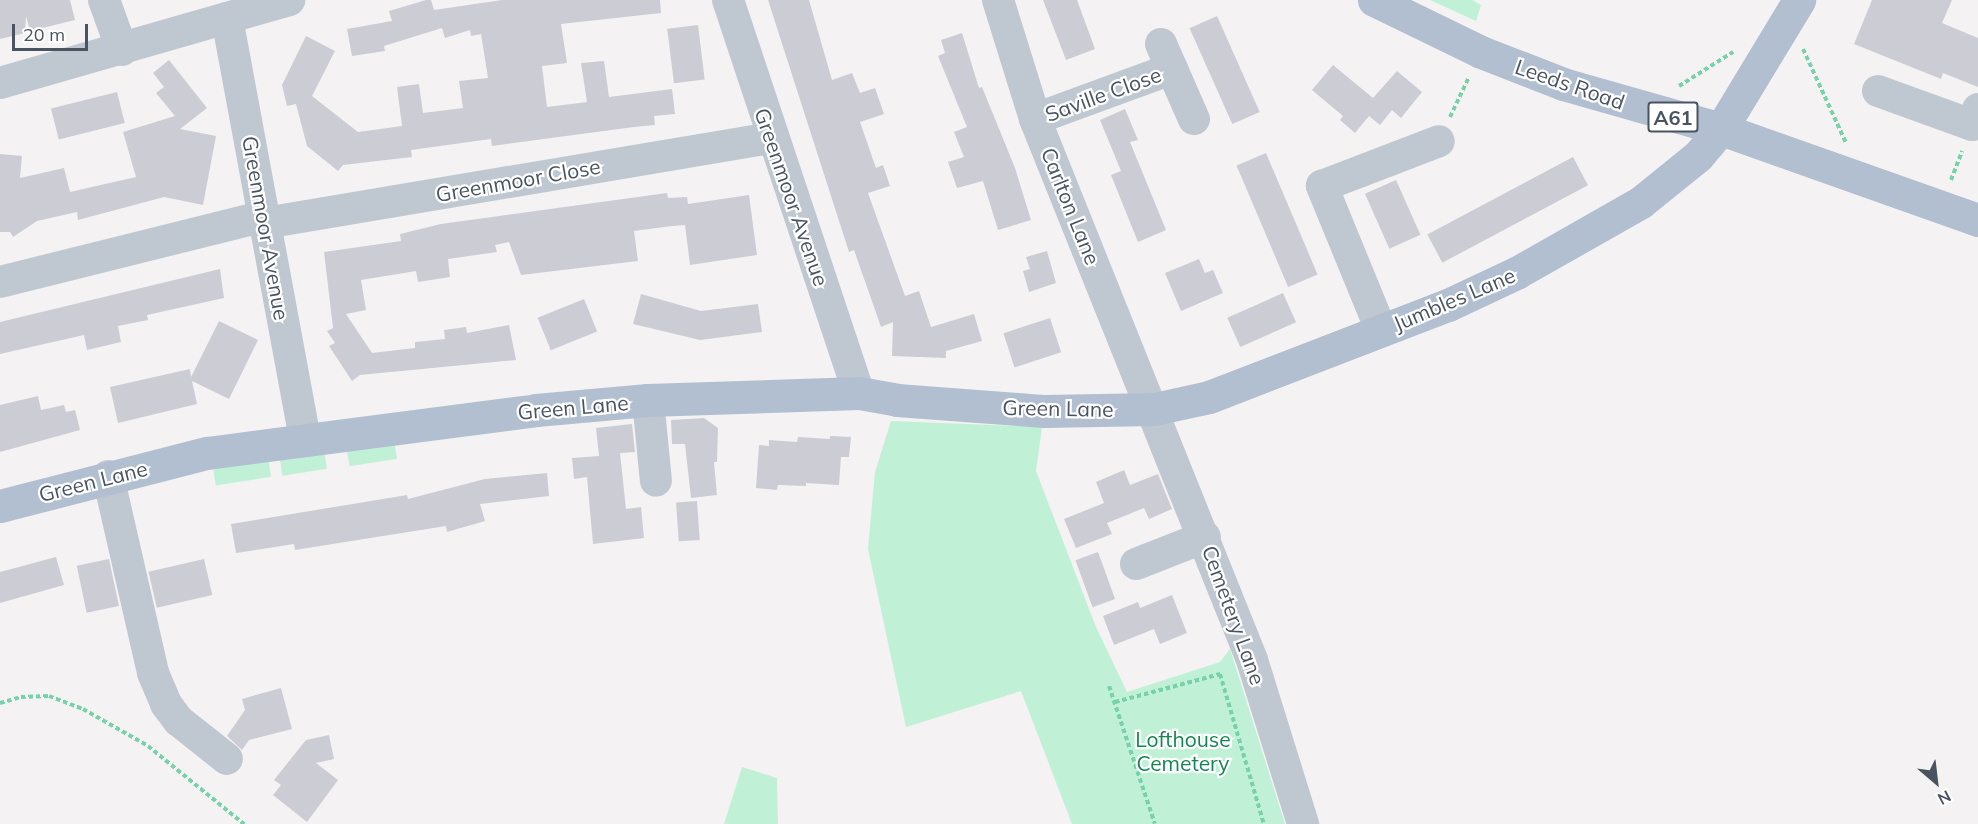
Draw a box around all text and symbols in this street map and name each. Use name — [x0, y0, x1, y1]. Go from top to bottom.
scale bar — [15, 12, 92, 50]
text: 20 m — [23, 23, 65, 46]
street label: Leeds Road — [1512, 54, 1628, 114]
street label: Saville Close — [1041, 61, 1165, 127]
road number: A61 — [1648, 100, 1698, 134]
street label: Greenmoor Avenue — [750, 105, 834, 289]
street label: Greenmoor Avenue — [237, 134, 295, 322]
street label: Carlton Lane — [1036, 144, 1106, 268]
street label: Greenmoor Close — [434, 153, 602, 207]
street label: Jumbles Lane — [1389, 262, 1519, 336]
street label: Green Lane — [516, 390, 630, 424]
street label: Green Lane — [1002, 394, 1114, 422]
street label: Green Lane — [36, 455, 150, 507]
street label: Cemetery Lane — [1197, 542, 1271, 688]
park label: Lofthouse Cemetery — [1135, 726, 1231, 776]
north arrow — [1906, 752, 1966, 812]
text: N — [1934, 786, 1954, 810]

